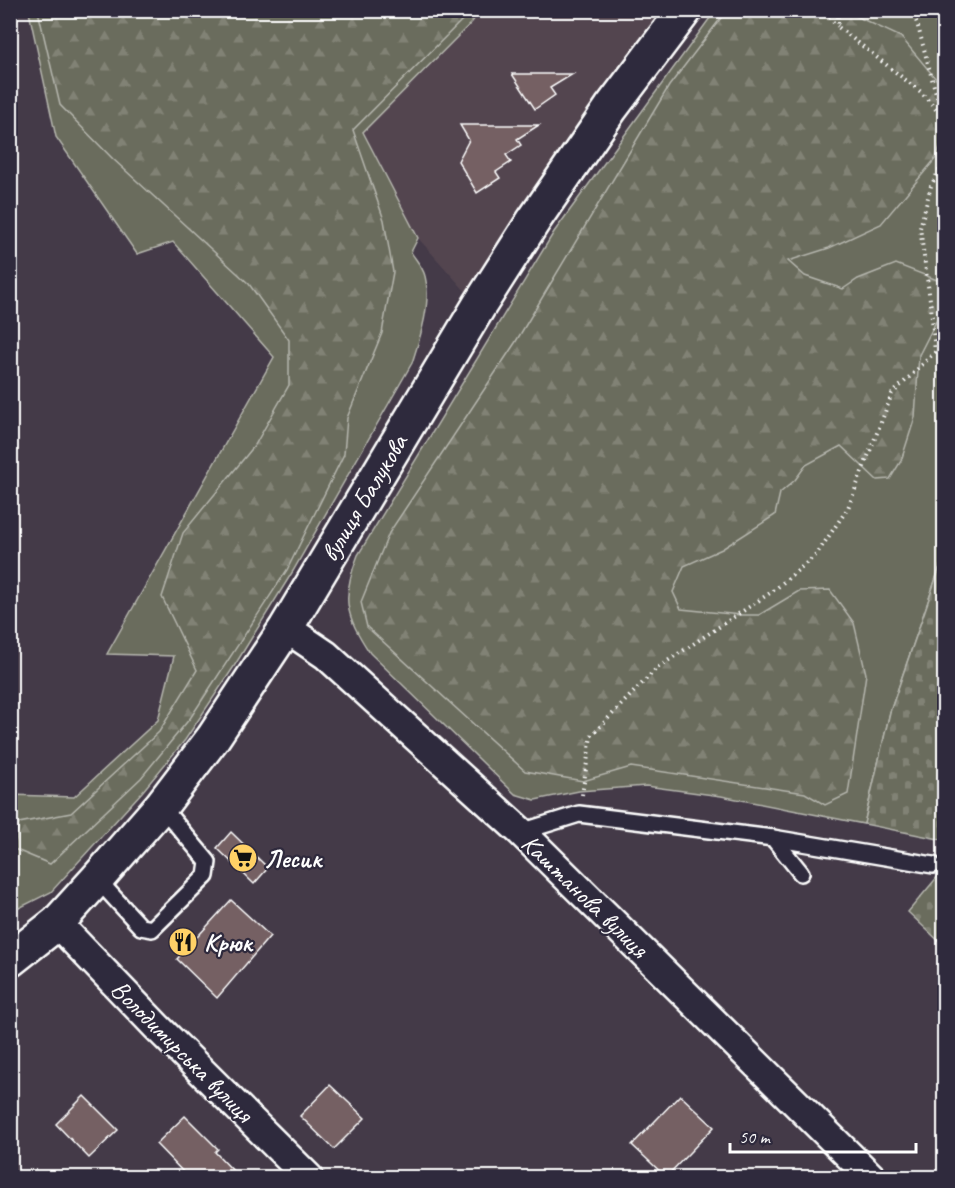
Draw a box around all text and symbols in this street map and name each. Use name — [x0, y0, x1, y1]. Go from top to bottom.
street label: вулиця Балукова — [313, 427, 416, 568]
street label: Каштанова вулиця — [514, 827, 657, 966]
supermarket icon: Лесик — [227, 842, 259, 874]
place label: Лесик — [264, 842, 323, 875]
restaurant icon: Крюк — [167, 926, 199, 958]
place label: Крюк — [204, 926, 253, 959]
street label: Володимирська вулиця — [104, 973, 261, 1130]
scale bar — [730, 1116, 916, 1154]
text: 50 m — [739, 1126, 772, 1148]

